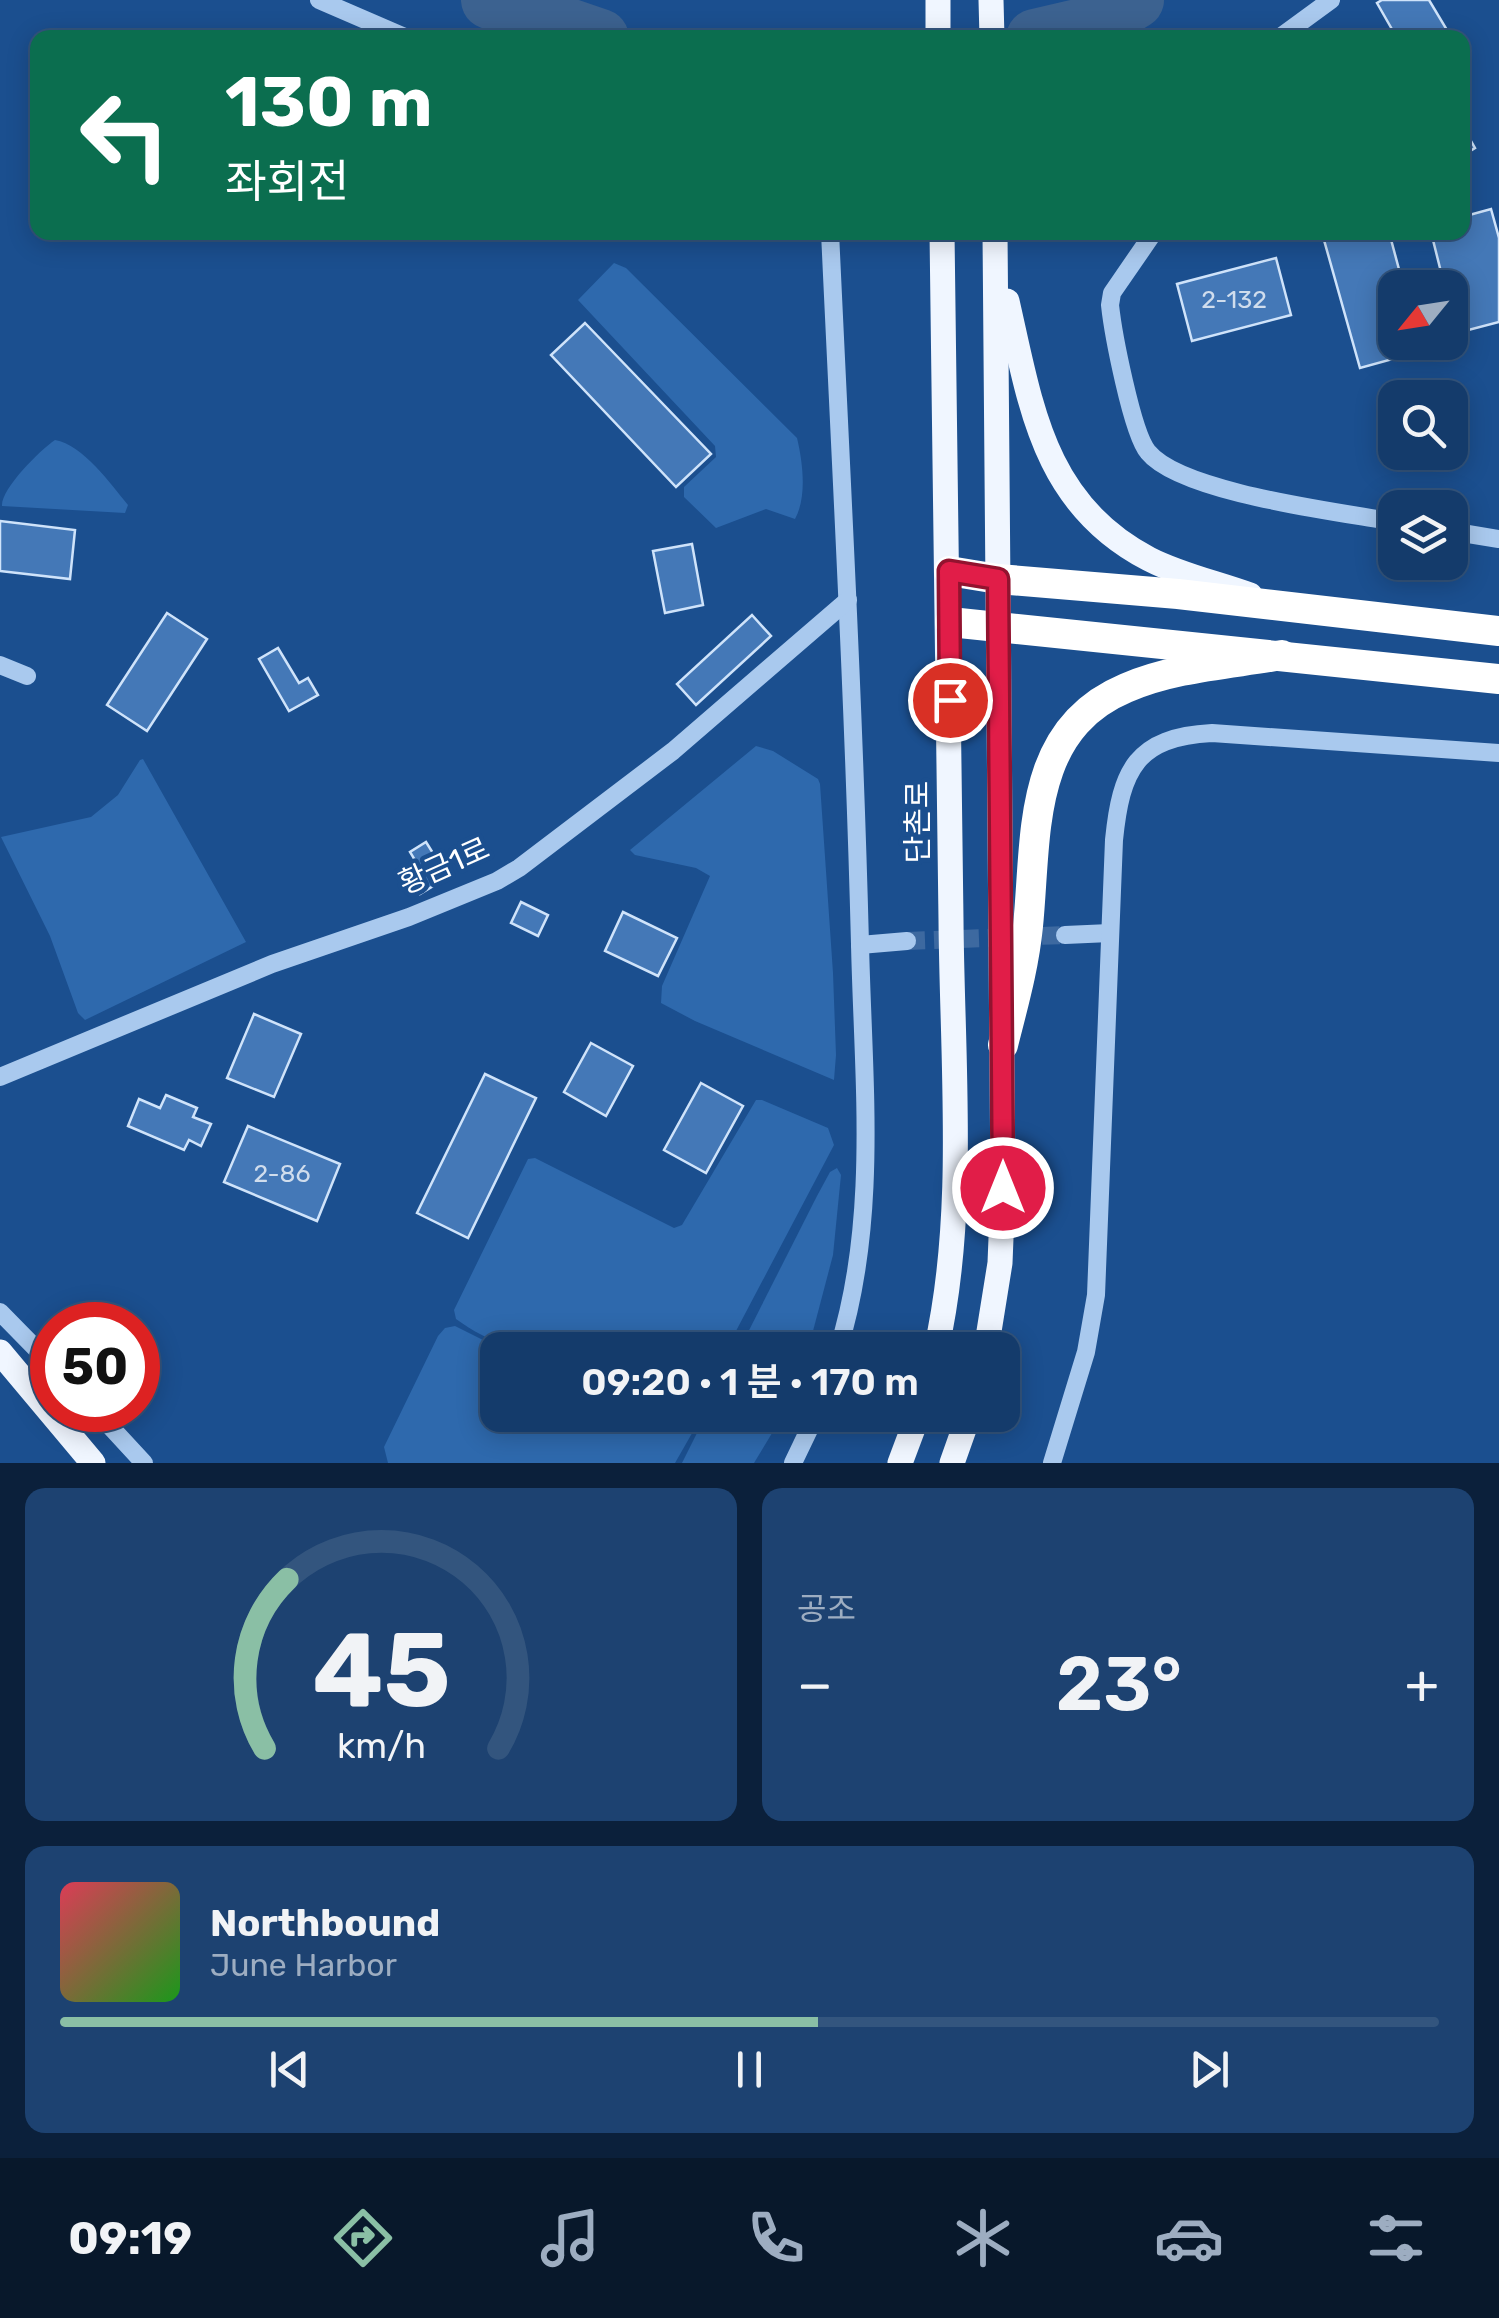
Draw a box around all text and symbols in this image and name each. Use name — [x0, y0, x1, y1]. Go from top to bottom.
text: 130 m — [225, 61, 433, 144]
icon: left — [60, 70, 190, 200]
text: 좌회전 — [225, 155, 349, 208]
north arrow — [1378, 270, 1468, 360]
map controls — [1378, 270, 1468, 580]
house number: 2-132 — [1201, 285, 1267, 314]
button: search — [1378, 380, 1468, 470]
button: layers — [1378, 490, 1468, 580]
pin — [908, 658, 993, 743]
icon: arrive — [923, 673, 978, 728]
street label: 단촌로 — [900, 781, 936, 863]
street label: 황금1로 — [393, 830, 495, 902]
position arrow — [951, 1136, 1055, 1240]
house number: 2-86 — [253, 1159, 311, 1188]
speed limit sign: 50 — [30, 1302, 160, 1432]
text: 09:20 · 1 분 · 170 m — [581, 1359, 919, 1405]
text: 공조 — [797, 1590, 856, 1628]
text: 45 — [312, 1609, 450, 1732]
text: 23° — [1056, 1640, 1182, 1729]
text: − — [797, 1652, 833, 1717]
text: + — [1405, 1652, 1439, 1717]
text: km/h — [336, 1725, 426, 1767]
text: Northbound — [210, 1900, 440, 1946]
text: June Harbor — [210, 1946, 397, 1984]
icon: previous — [262, 2042, 317, 2097]
icon: pause — [722, 2042, 777, 2097]
icon: next — [1182, 2042, 1237, 2097]
icon: directions — [328, 2203, 398, 2273]
icon: music — [535, 2203, 605, 2273]
icon: phone — [741, 2203, 811, 2273]
icon: climate — [948, 2203, 1018, 2273]
icon: car — [1154, 2203, 1224, 2273]
icon: filters — [1361, 2203, 1431, 2273]
text: 09:19 — [68, 2212, 192, 2265]

